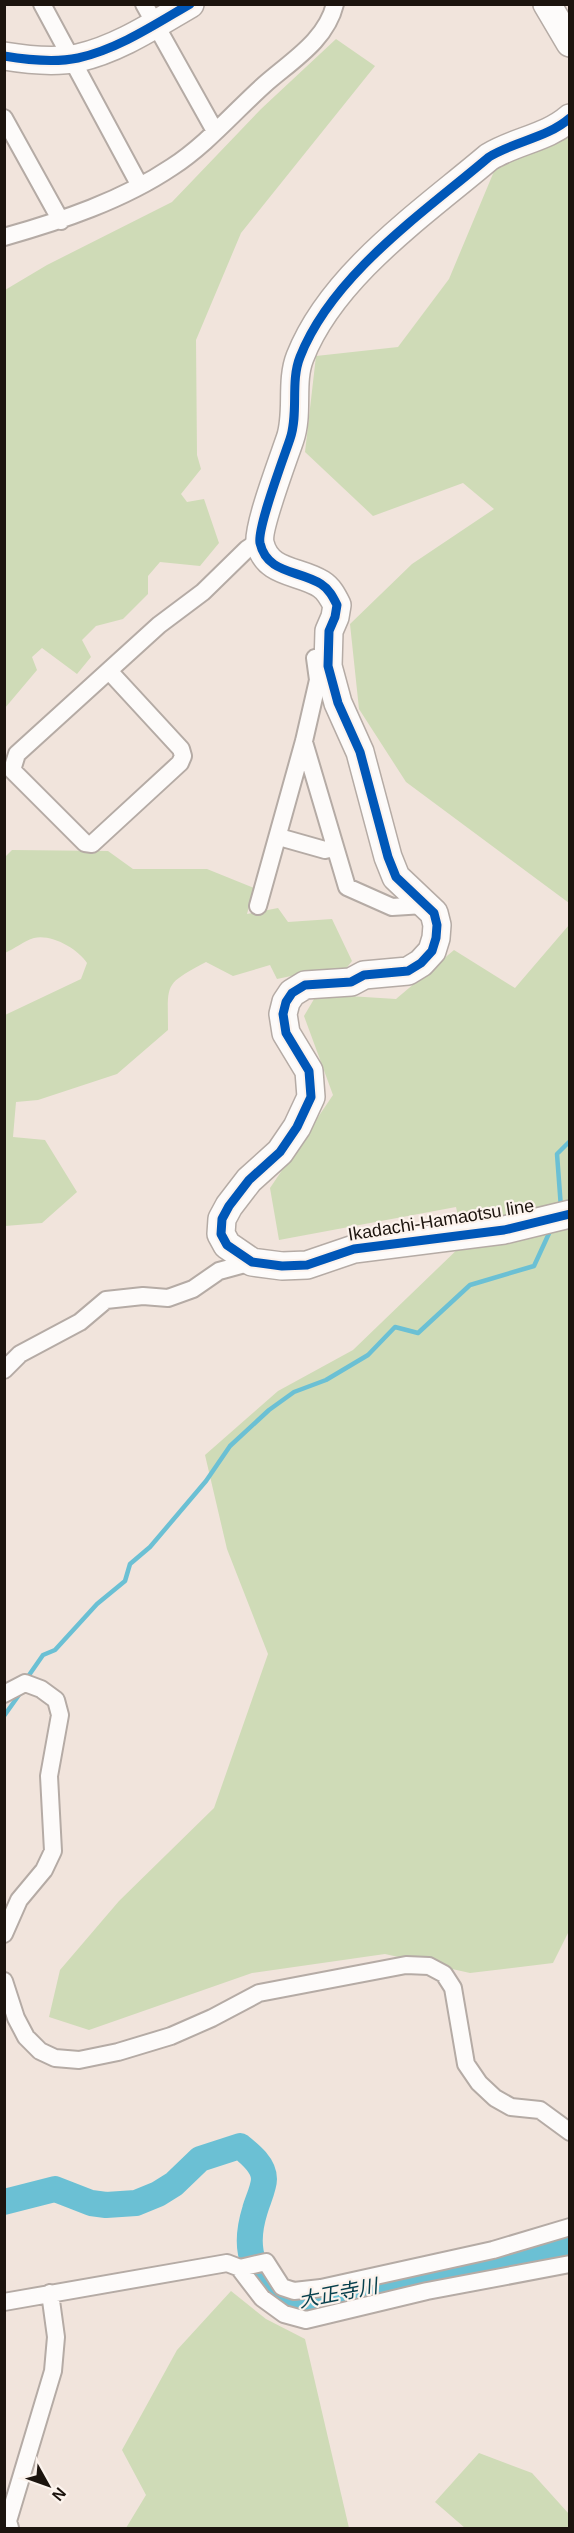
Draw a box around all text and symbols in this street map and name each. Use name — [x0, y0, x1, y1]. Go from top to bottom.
street label: Ikadachi-Hamaotsu line — [347, 1195, 535, 1245]
water label: 大正寺川 — [297, 2274, 381, 2311]
north arrow — [18, 2455, 78, 2515]
text: N — [49, 2484, 69, 2504]

